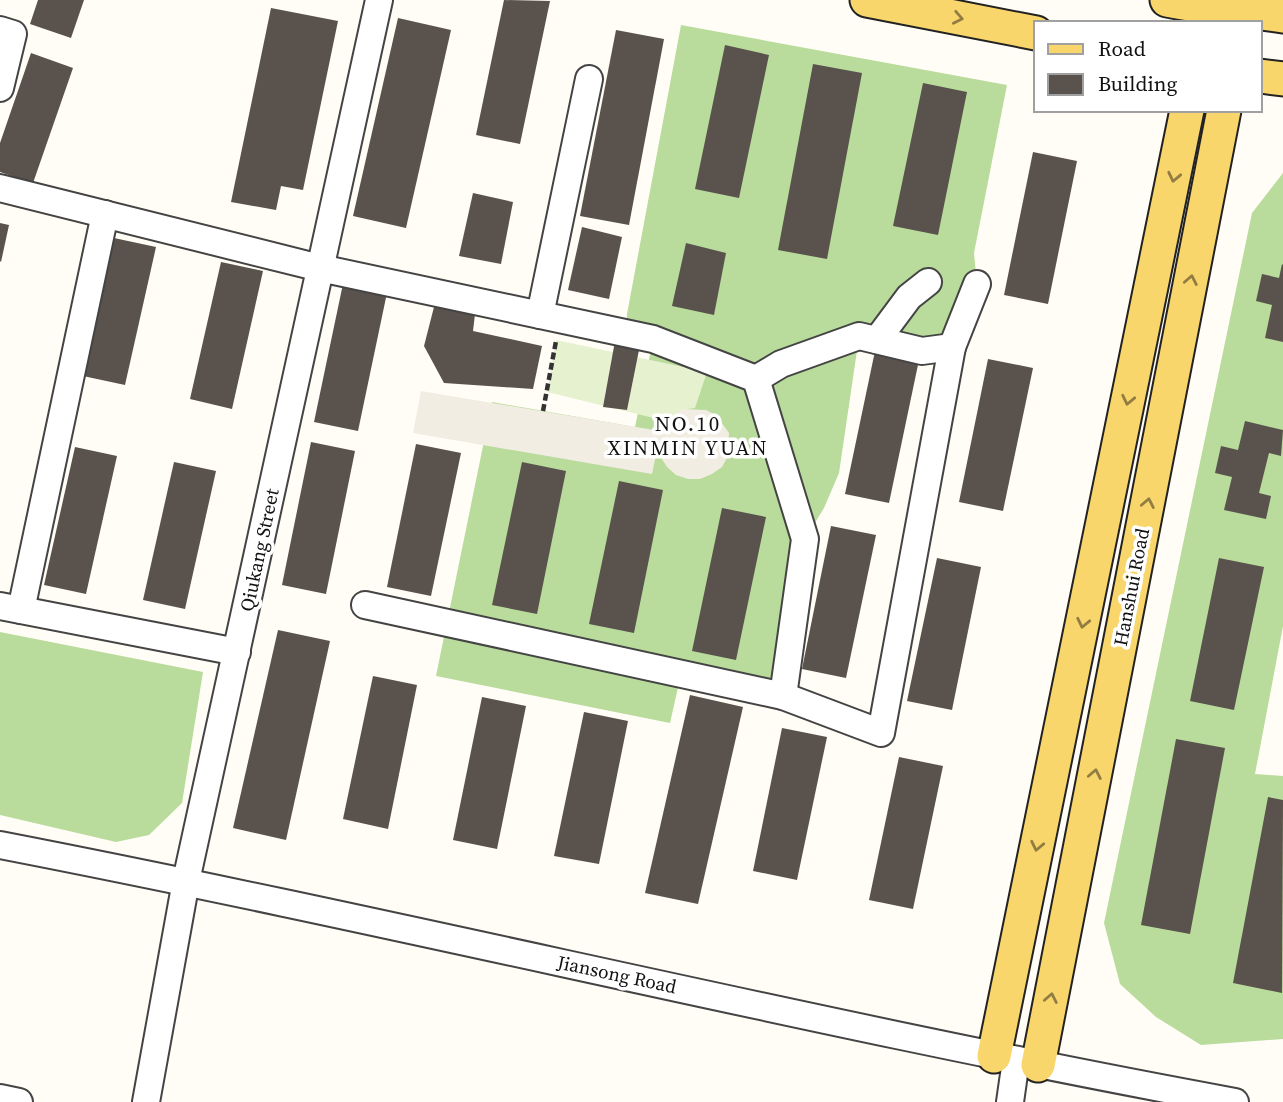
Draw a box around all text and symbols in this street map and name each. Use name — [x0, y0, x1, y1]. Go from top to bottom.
one-way arrow — [952, 9, 964, 24]
legend — [1034, 21, 1262, 112]
text: Road — [1098, 34, 1146, 63]
text: Building — [1098, 69, 1177, 98]
one-way arrow — [1167, 171, 1182, 183]
one-way arrow — [1183, 274, 1198, 286]
one-way arrow — [1122, 394, 1137, 406]
district label: NO.10 XINMIN YUAN — [607, 409, 769, 462]
street label: Qiukang Street — [233, 485, 285, 614]
one-way arrow — [1139, 497, 1154, 509]
street label: Hanshui Road — [1107, 526, 1155, 648]
one-way arrow — [1076, 617, 1091, 629]
one-way arrow — [1087, 768, 1102, 780]
one-way arrow — [1031, 840, 1046, 852]
street label: Jiansong Road — [554, 948, 679, 999]
one-way arrow — [1043, 992, 1058, 1004]

